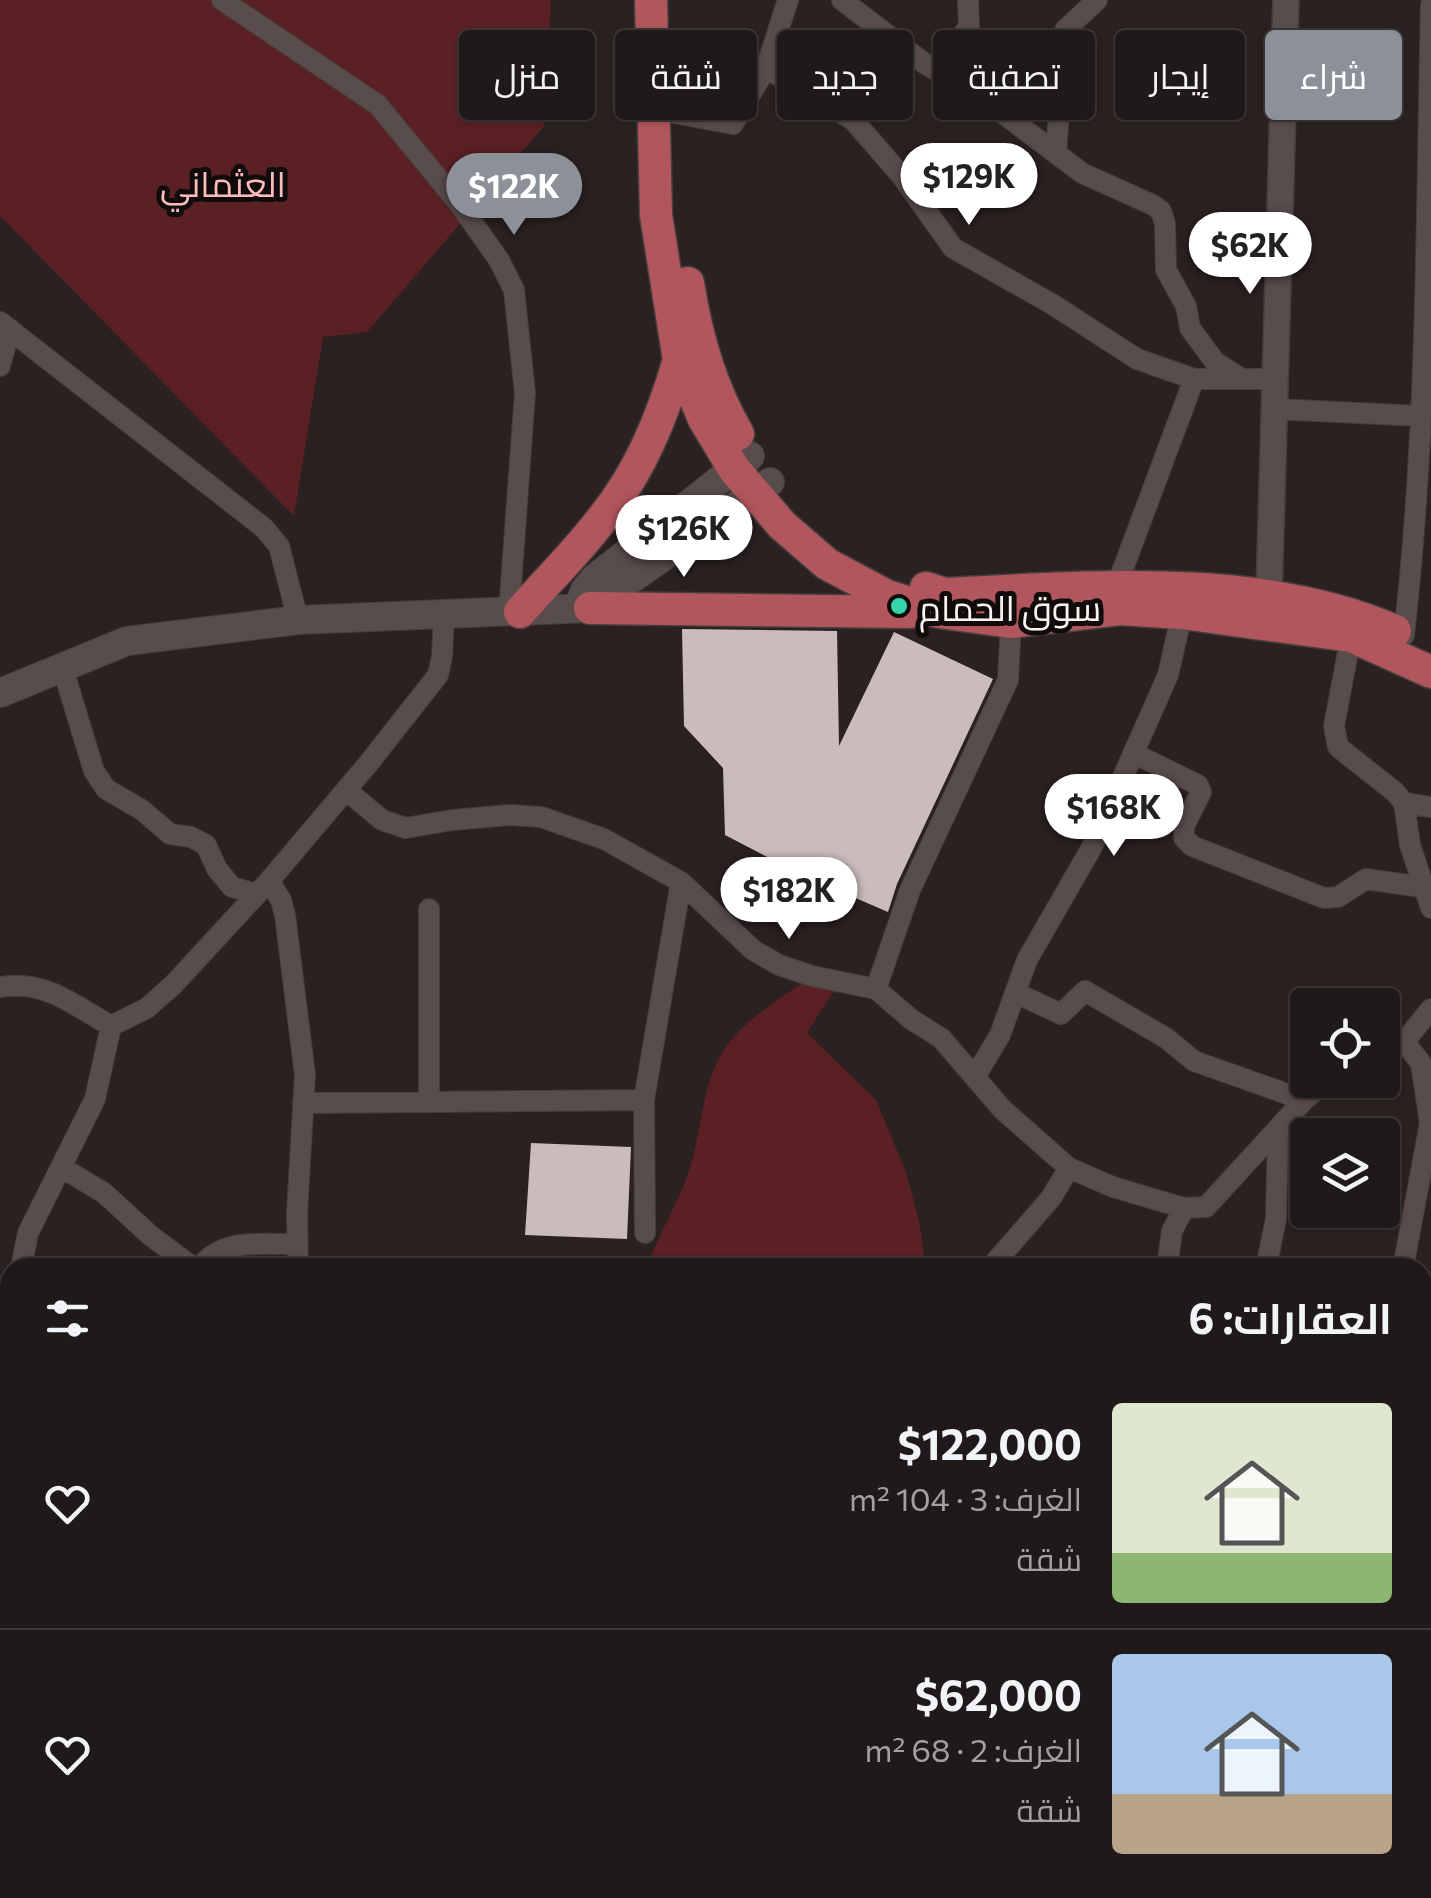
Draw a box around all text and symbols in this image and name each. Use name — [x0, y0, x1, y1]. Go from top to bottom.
chip: منزل — [459, 30, 595, 120]
chip: شقة — [615, 30, 757, 120]
chip: جديد — [777, 30, 913, 120]
chip: تصفية — [933, 30, 1095, 120]
chip: إيجار — [1115, 30, 1245, 120]
chip: شراء — [1265, 30, 1402, 120]
pin: $129K — [899, 143, 1039, 228]
pin: $122K — [444, 153, 584, 238]
text: $129K — [923, 155, 1015, 195]
park label: العثماني — [160, 161, 286, 212]
text: $122K — [468, 165, 560, 205]
pin: $62K — [1191, 212, 1309, 297]
text: $62K — [1211, 224, 1289, 264]
pin: $126K — [614, 495, 754, 580]
text: $126K — [638, 507, 730, 547]
place label: سوق الحمام — [919, 585, 1101, 633]
marker: سوق الحمام — [888, 595, 910, 617]
pin: $168K — [1044, 774, 1184, 859]
text: $168K — [1067, 786, 1161, 826]
pin: $182K — [719, 857, 859, 942]
text: $182K — [742, 869, 836, 909]
map controls — [1290, 988, 1400, 1228]
button: locate — [1290, 988, 1400, 1098]
button: layers — [1290, 1118, 1400, 1228]
icon: filters — [40, 1291, 95, 1346]
text: العقارات: 6 — [1188, 1291, 1392, 1343]
text: $122,000 — [897, 1417, 1082, 1469]
icon: home — [1192, 1443, 1312, 1563]
icon: heart — [40, 1476, 95, 1531]
text: الغرف: 3 · 104 m² — [849, 1478, 1082, 1518]
text: شقة — [1017, 1538, 1082, 1578]
text: $62,000 — [915, 1668, 1082, 1720]
icon: home — [1192, 1694, 1312, 1814]
icon: heart — [40, 1727, 95, 1782]
text: الغرف: 2 · 68 m² — [865, 1729, 1082, 1769]
text: شقة — [1017, 1789, 1082, 1829]

